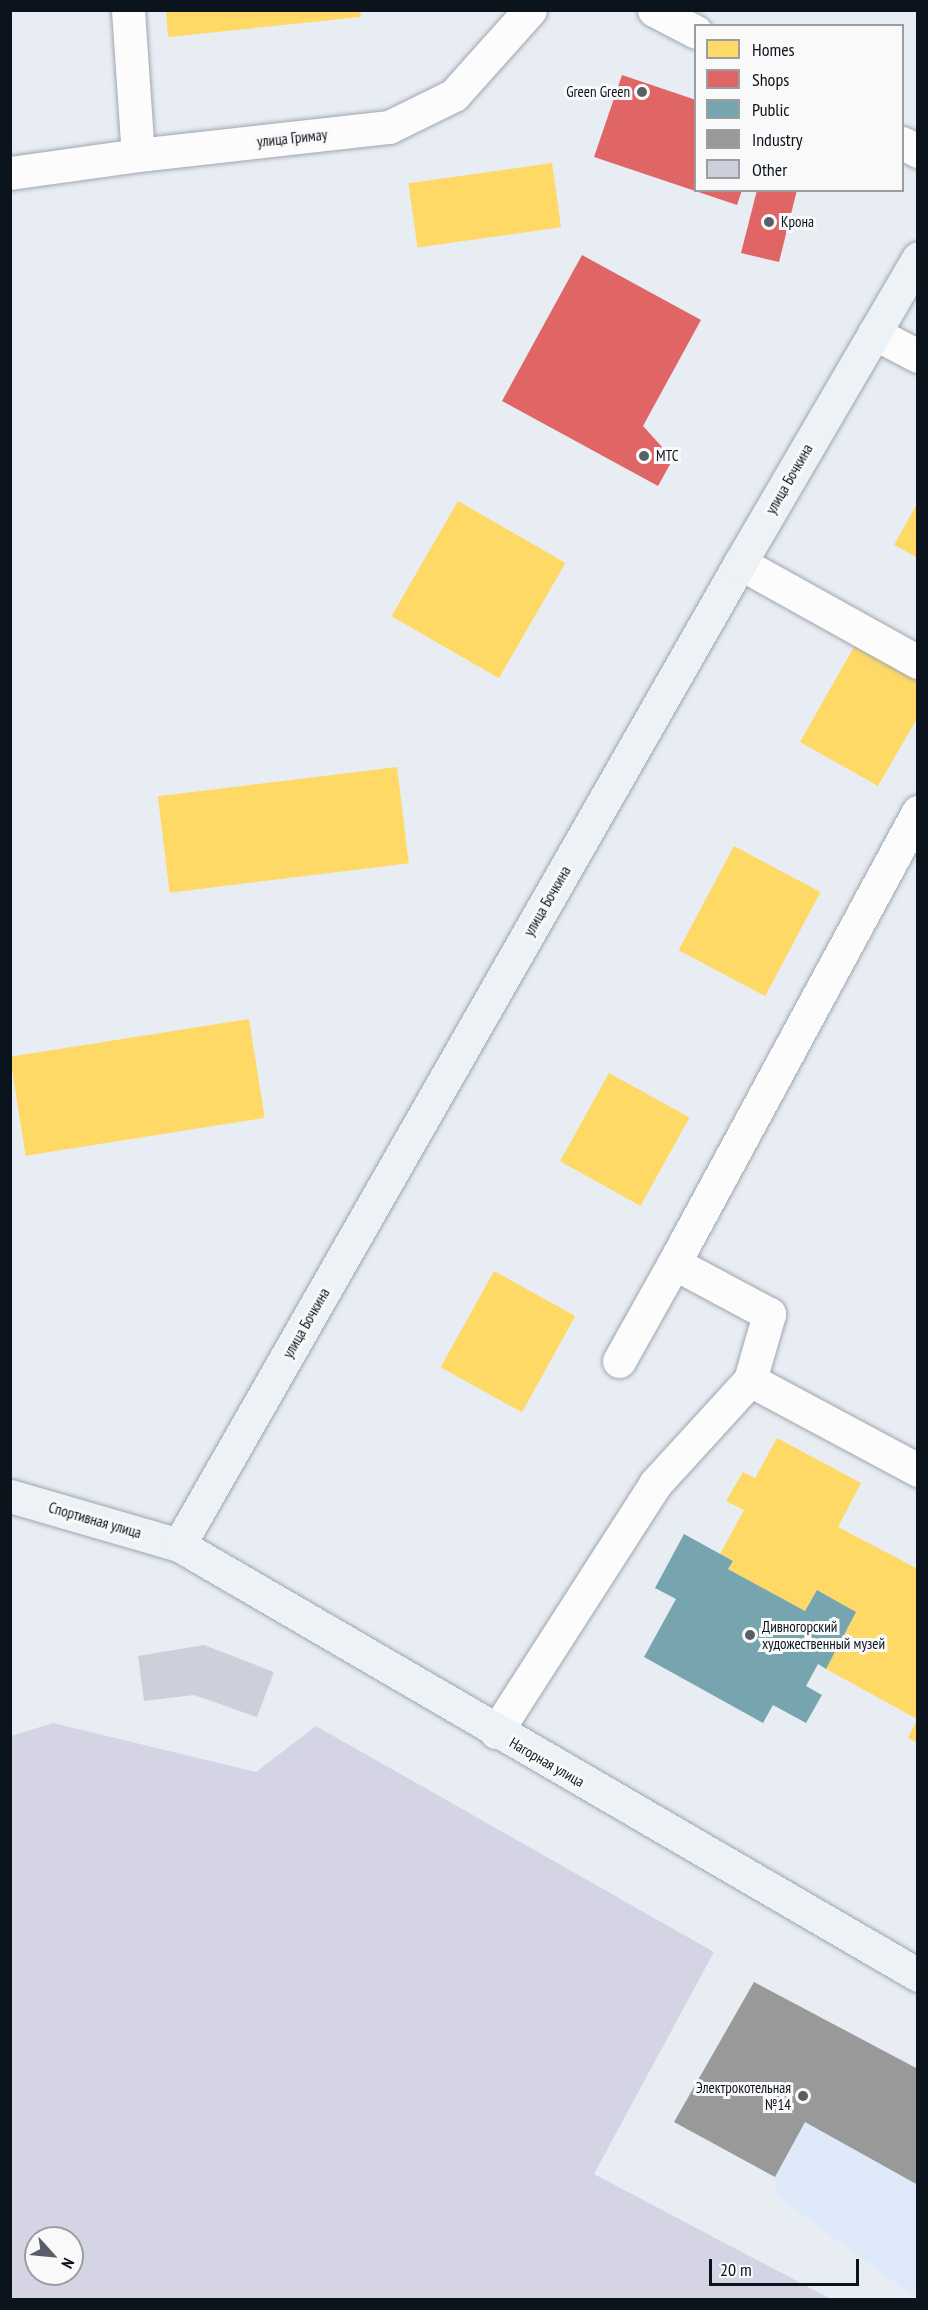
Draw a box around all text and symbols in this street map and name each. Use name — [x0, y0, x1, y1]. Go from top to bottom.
legend — [694, 24, 904, 192]
text: Homes — [752, 38, 795, 61]
text: Shops — [752, 68, 789, 91]
place label: Green Green — [566, 83, 630, 101]
marker: Green Green — [635, 85, 649, 99]
text: Public — [752, 98, 790, 121]
street label: улица Гримау — [256, 125, 328, 151]
text: Industry — [752, 128, 802, 151]
text: Other — [752, 158, 787, 181]
place label: Крона — [781, 213, 814, 231]
marker: Крона — [762, 215, 776, 229]
street label: улица Бочкина — [762, 441, 816, 517]
place label: МТС — [656, 447, 679, 465]
marker: МТС — [637, 449, 651, 463]
street label: улица Бочкина — [520, 863, 574, 939]
street label: улица Бочкина — [279, 1285, 333, 1361]
street label: Спортивная улица — [46, 1498, 144, 1542]
place label: Дивногорский художественный музей — [762, 1617, 885, 1652]
marker: Дивногорский художественный музей — [743, 1628, 757, 1642]
street label: Нагорная улица — [506, 1733, 588, 1791]
place label: Электрокотельная №14 — [696, 2078, 791, 2113]
marker: Электрокотельная №14 — [796, 2089, 810, 2103]
north arrow — [24, 2226, 84, 2286]
scale bar — [712, 2247, 862, 2285]
text: N — [57, 2255, 79, 2272]
text: 20 m — [720, 2258, 752, 2281]

